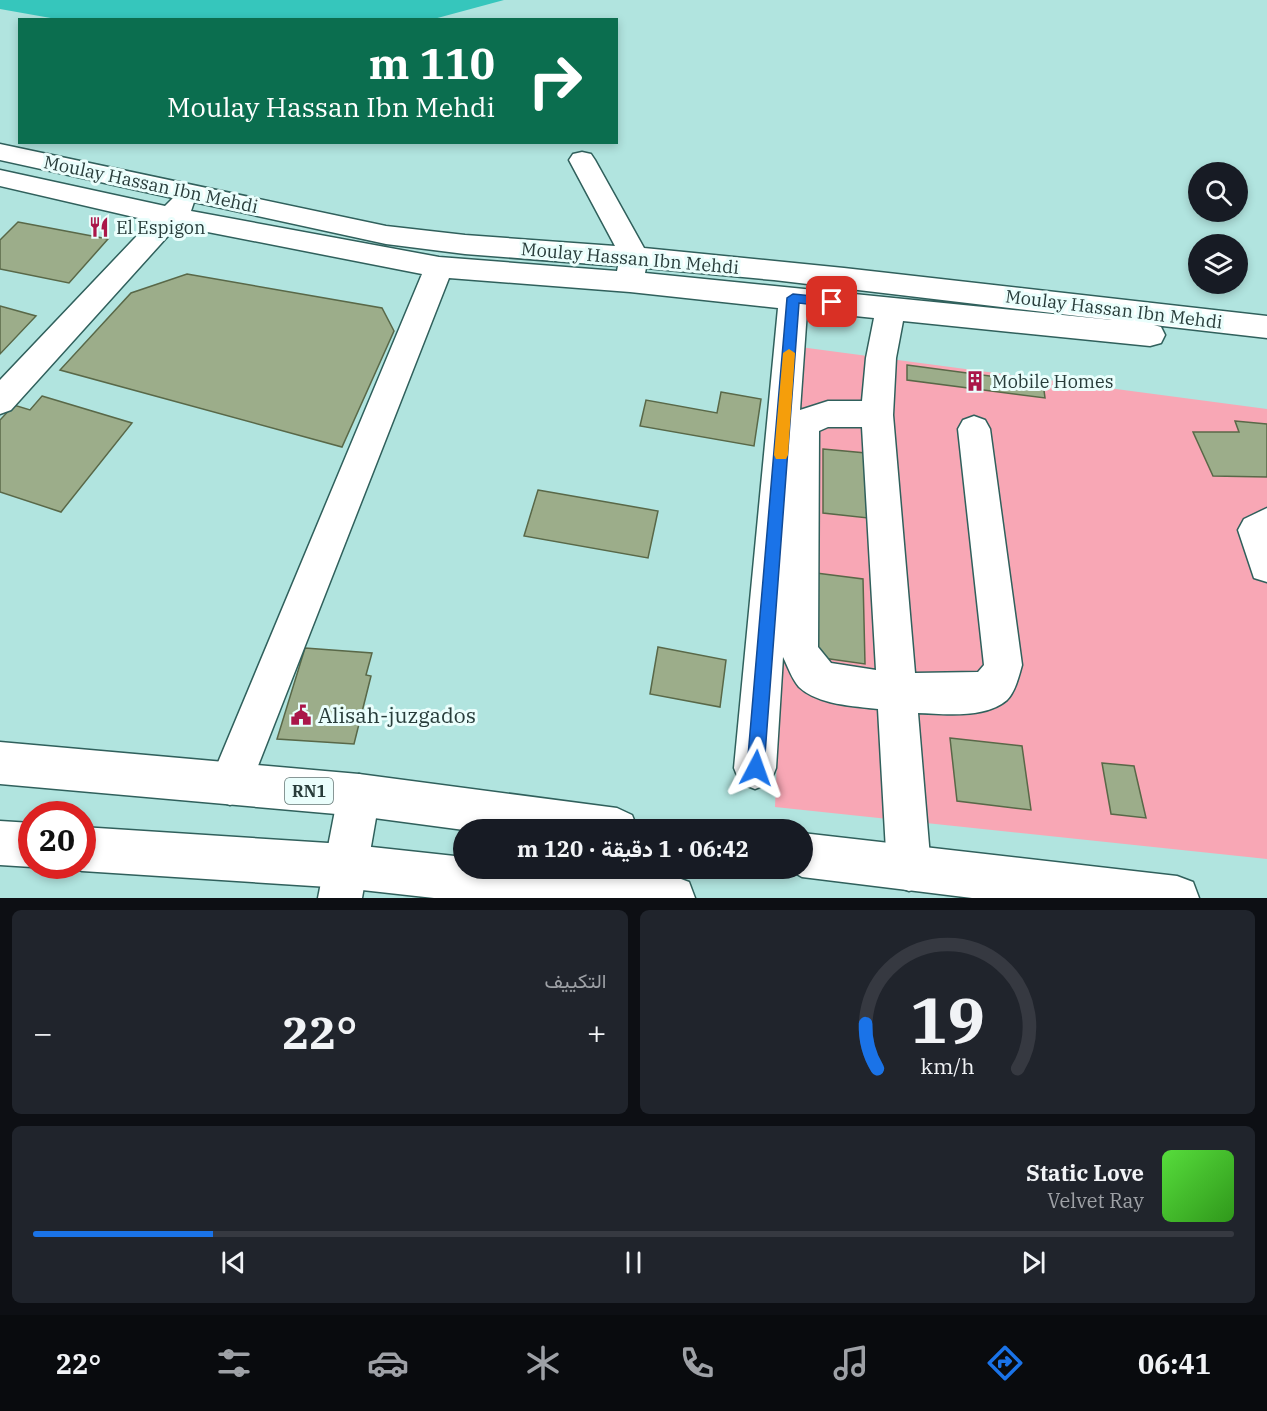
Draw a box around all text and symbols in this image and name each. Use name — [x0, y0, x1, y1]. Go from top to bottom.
text: 110 m — [369, 36, 495, 91]
icon: right — [516, 42, 594, 120]
text: Moulay Hassan Ibn Mehdi — [167, 89, 495, 124]
street label: Moulay Hassan Ibn Mehdi — [42, 150, 261, 218]
map controls — [1188, 162, 1248, 294]
button: search — [1188, 162, 1248, 222]
restaurant icon: El Espigon — [87, 215, 111, 239]
place label: El Espigon — [116, 216, 205, 239]
button: layers — [1188, 234, 1248, 294]
street label: Moulay Hassan Ibn Mehdi — [520, 237, 740, 279]
pin — [806, 276, 857, 327]
street label: Moulay Hassan Ibn Mehdi — [1004, 284, 1224, 334]
icon: arrive — [815, 285, 848, 318]
building icon: Mobile Homes — [963, 369, 987, 393]
place label: Mobile Homes — [992, 370, 1113, 393]
place label: Alisah-juzgados — [318, 701, 476, 729]
public building icon: Alisah-juzgados — [289, 703, 313, 727]
position arrow — [724, 736, 788, 800]
road number: RN1 — [285, 778, 333, 804]
speed limit sign: 20 — [18, 801, 96, 879]
text: 06:42 · 1 دقيقة · 120 m — [517, 834, 749, 863]
text: التكييف — [544, 967, 607, 994]
text: 19 — [910, 979, 985, 1060]
text: 22° — [282, 1003, 357, 1061]
text: − — [33, 1011, 53, 1054]
text: + — [587, 1011, 607, 1054]
text: km/h — [920, 1052, 974, 1080]
text: Static Love — [1026, 1158, 1144, 1187]
text: Velvet Ray — [1047, 1187, 1144, 1214]
icon: previous — [217, 1246, 250, 1279]
icon: pause — [617, 1246, 650, 1279]
icon: next — [1017, 1246, 1050, 1279]
icon: filters — [213, 1342, 255, 1384]
icon: car — [367, 1342, 409, 1384]
icon: climate — [522, 1342, 564, 1384]
icon: phone — [676, 1342, 718, 1384]
icon: music — [830, 1342, 872, 1384]
icon: directions — [984, 1342, 1026, 1384]
text: 22° — [56, 1346, 101, 1381]
text: 06:41 — [1138, 1346, 1211, 1381]

